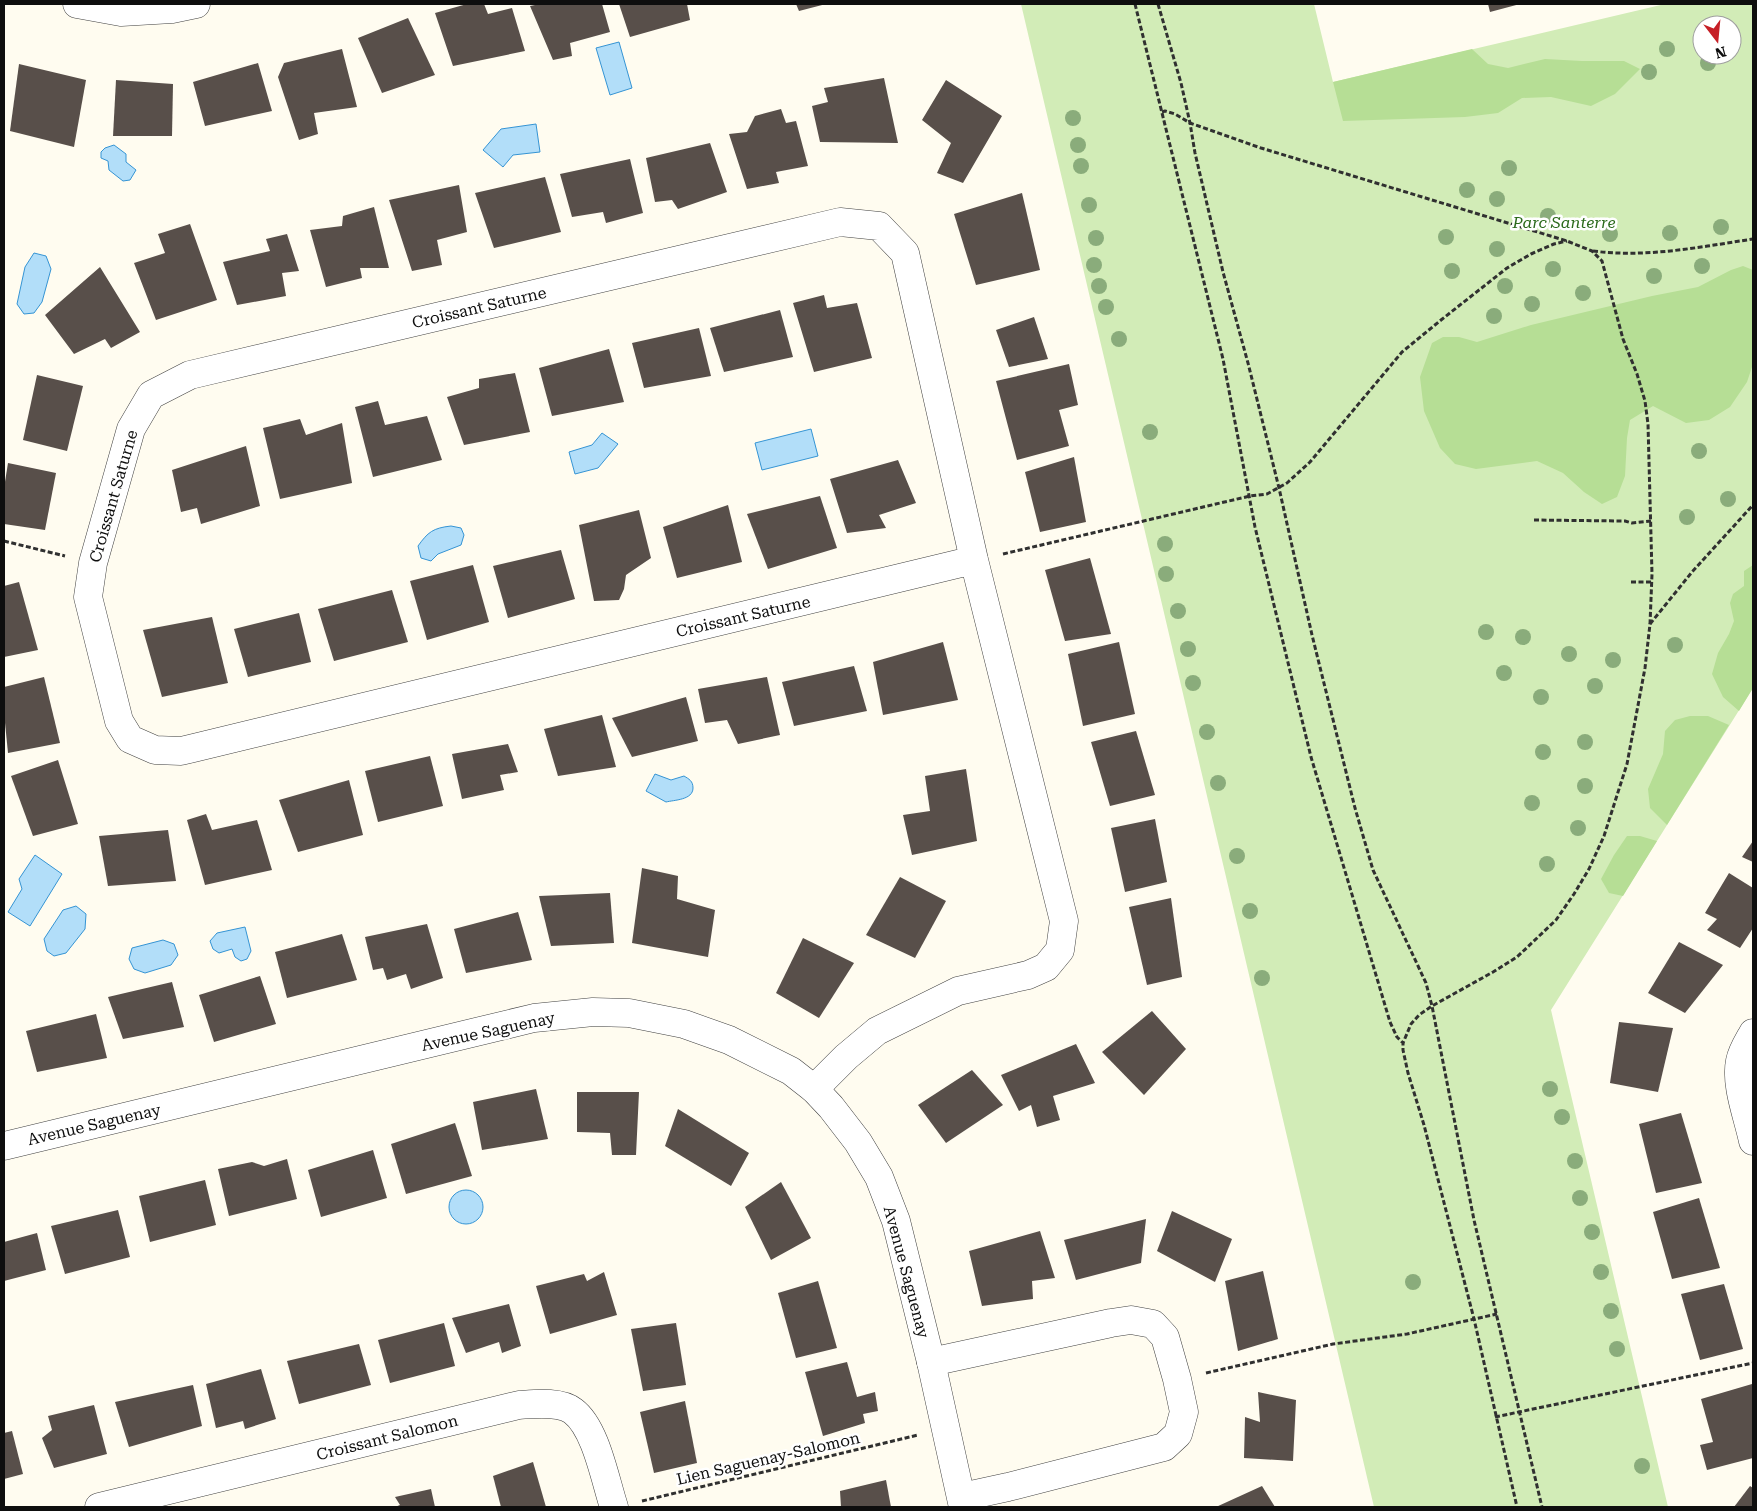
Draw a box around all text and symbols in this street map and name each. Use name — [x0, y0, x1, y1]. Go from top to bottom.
north arrow — [1692, 15, 1742, 65]
text: N — [1713, 43, 1728, 62]
park label: Parc Santerre — [1511, 213, 1616, 232]
street label: Croissant Saturne — [410, 283, 548, 332]
street label: Croissant Saturne — [85, 427, 142, 565]
street label: Croissant Saturne — [674, 592, 812, 641]
street label: Avenue Saguenay — [420, 1008, 557, 1055]
street label: Avenue Saguenay — [26, 1100, 163, 1149]
street label: Avenue Saguenay — [880, 1204, 933, 1341]
street label: Croissant Salomon — [314, 1411, 460, 1464]
street label: Lien Saguenay-Salomon — [675, 1428, 862, 1489]

